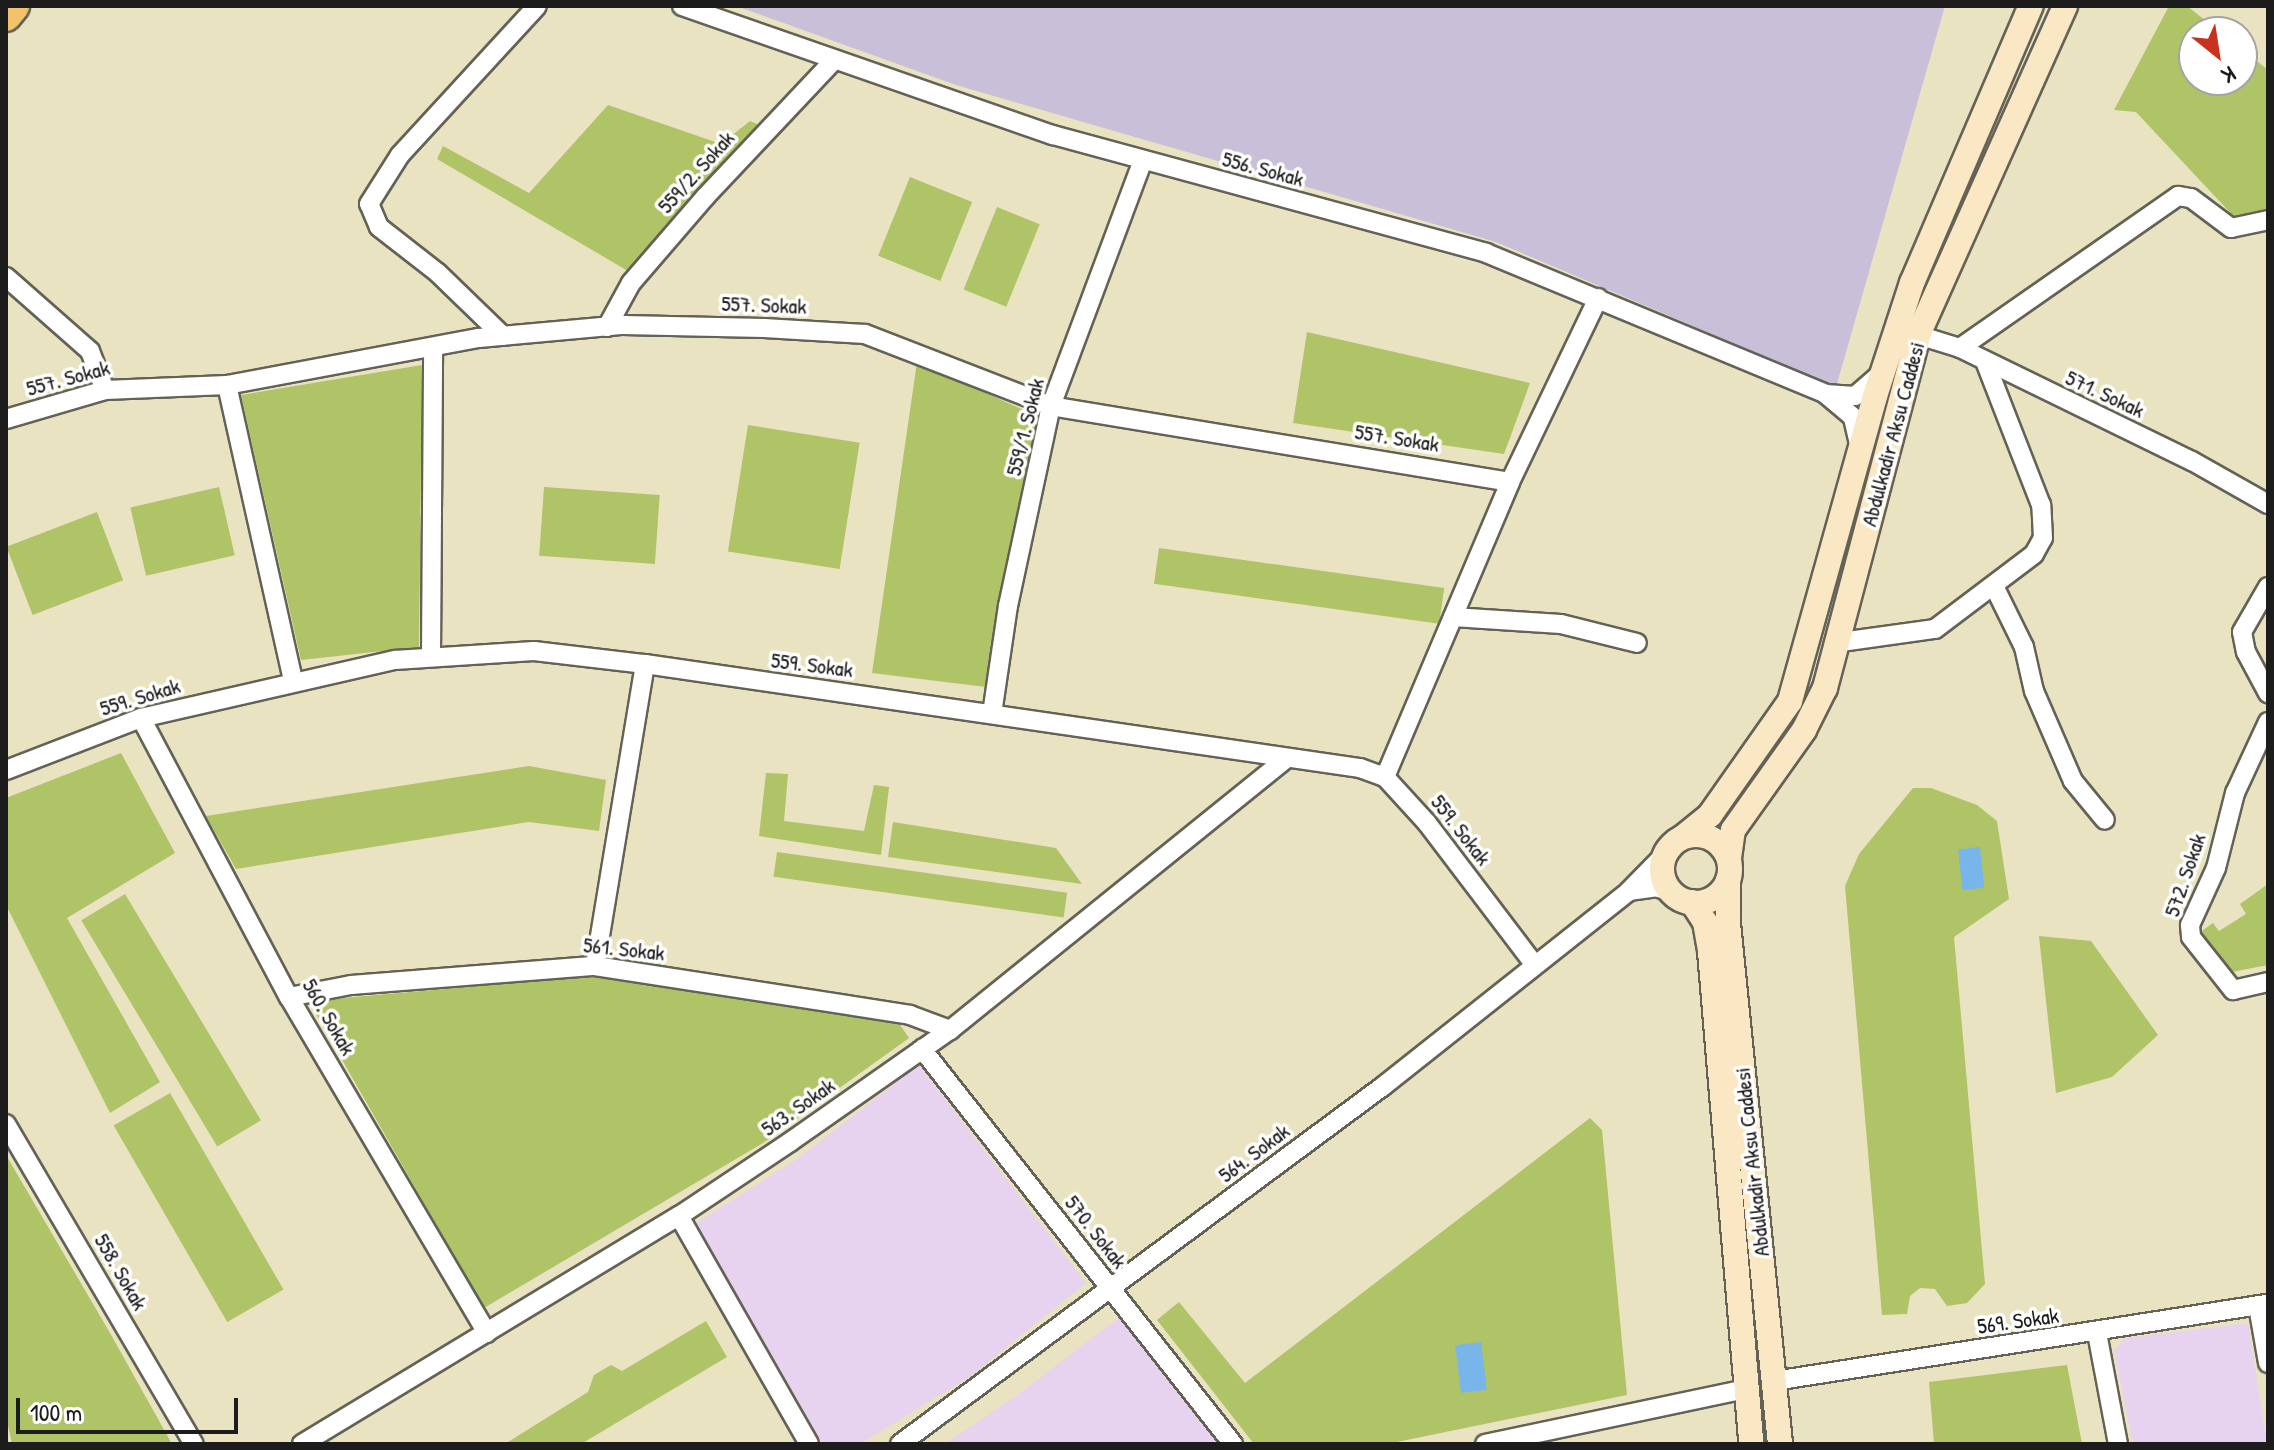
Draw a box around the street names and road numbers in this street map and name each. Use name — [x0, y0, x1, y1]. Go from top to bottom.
street label: 559/2. Sokak — [652, 125, 740, 219]
street label: 556. Sokak — [1219, 146, 1307, 192]
street label: 557. Sokak — [721, 290, 807, 320]
street label: Abdulkadir Aksu Caddesi — [1856, 339, 1930, 529]
street label: 557. Sokak — [23, 354, 113, 402]
street label: 571. Sokak — [2061, 364, 2149, 424]
street label: 559/1. Sokak — [1000, 375, 1050, 479]
street label: 557. Sokak — [1353, 418, 1441, 458]
street label: 559. Sokak — [770, 647, 854, 683]
street label: 559. Sokak — [97, 672, 183, 722]
street label: 559. Sokak — [1425, 789, 1497, 871]
street label: 572. Sokak — [2159, 830, 2211, 920]
street label: 561. Sokak — [582, 932, 666, 966]
street label: 560. Sokak — [297, 974, 361, 1060]
street label: Abdulkadir Aksu Caddesi — [1729, 1066, 1775, 1258]
street label: 563. Sokak — [756, 1072, 840, 1142]
street label: 564. Sokak — [1213, 1118, 1295, 1188]
street label: 570. Sokak — [1059, 1190, 1133, 1274]
street label: 558. Sokak — [89, 1229, 153, 1315]
street label: 569. Sokak — [1976, 1302, 2060, 1340]

